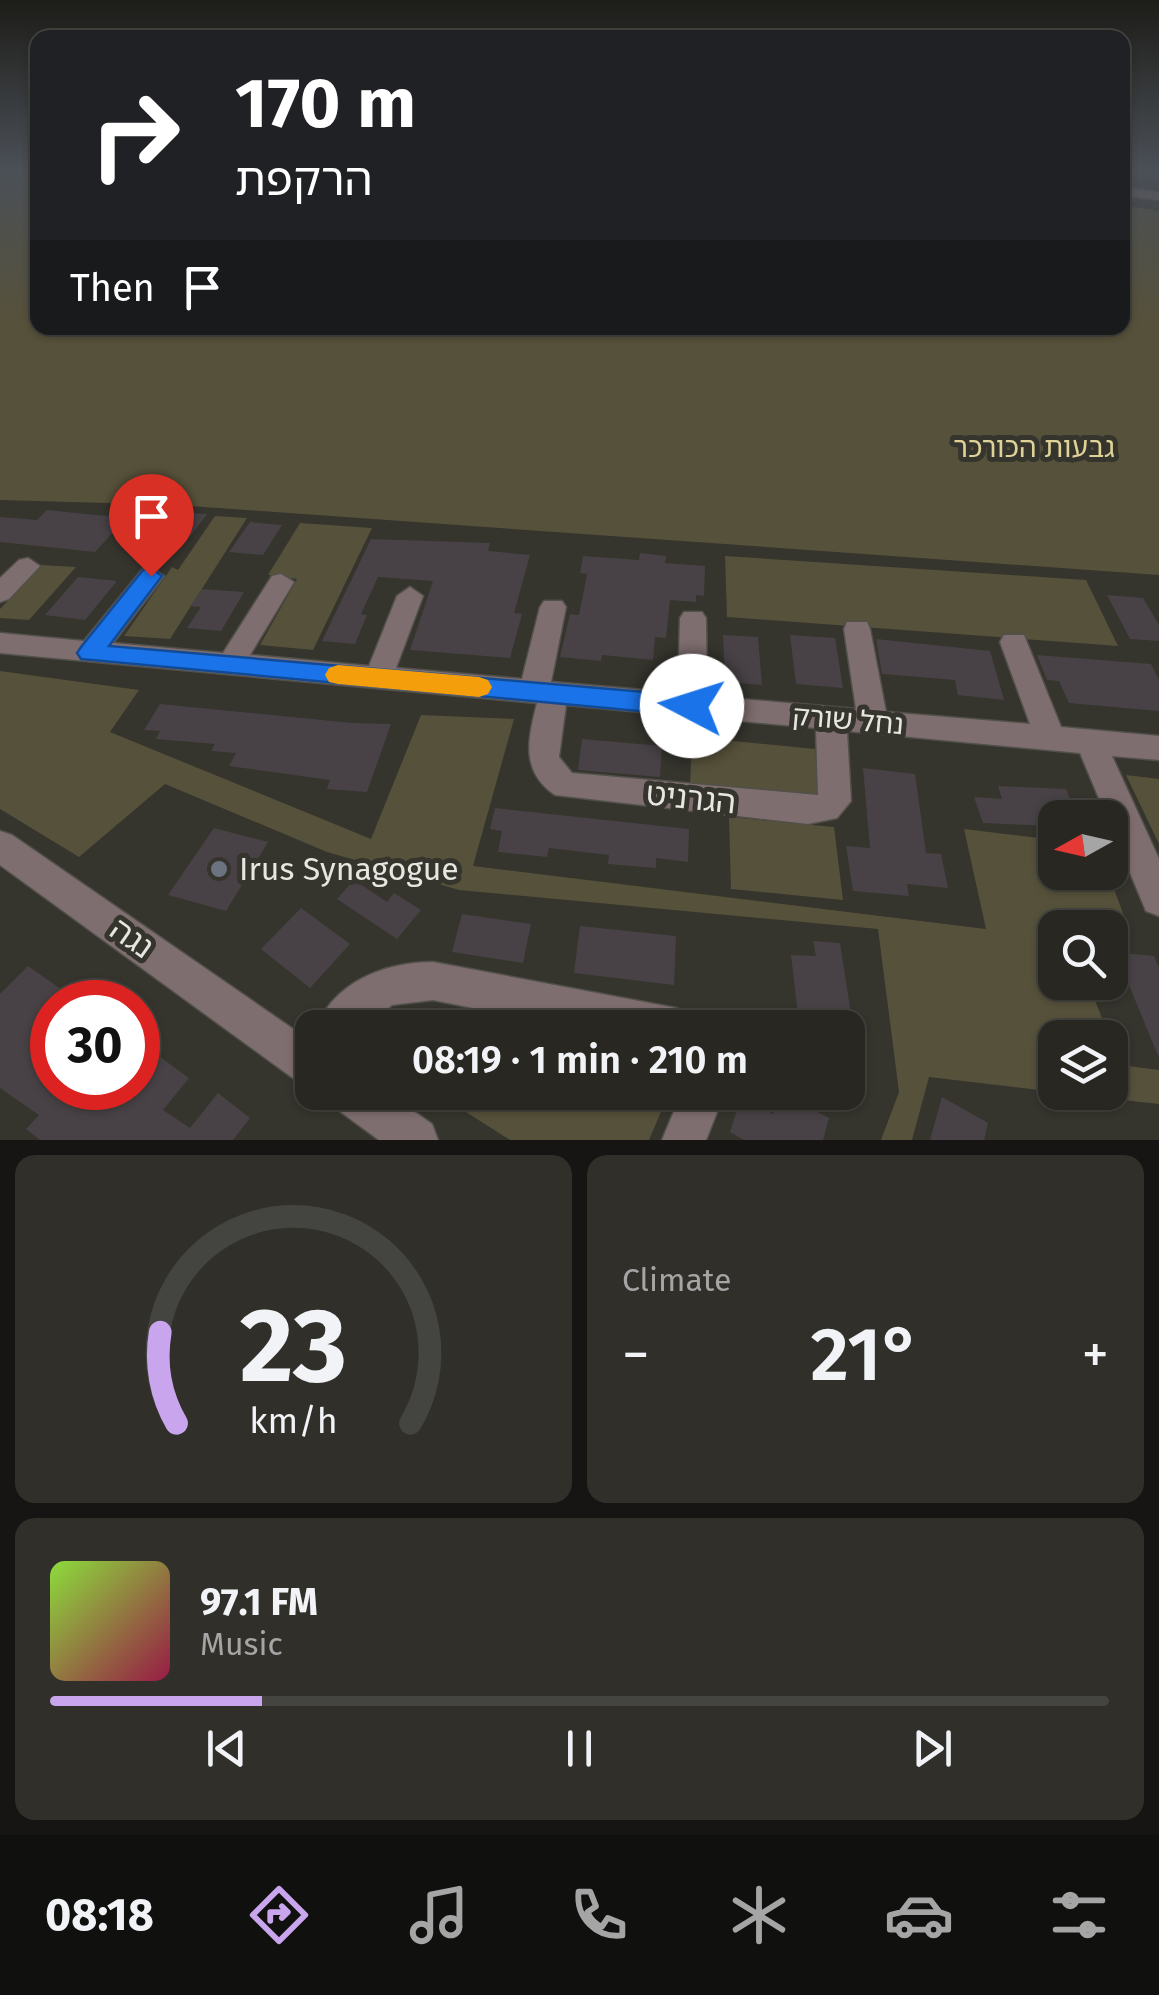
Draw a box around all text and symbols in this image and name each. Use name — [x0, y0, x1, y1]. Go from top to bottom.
text: 170 m — [235, 62, 416, 146]
icon: right — [70, 70, 200, 200]
text: הרקפת — [235, 153, 373, 207]
icon: arrive — [175, 260, 230, 315]
text: Then — [70, 265, 155, 311]
park label: גבעות הכורכר — [953, 431, 1115, 464]
pin — [109, 474, 194, 577]
icon: arrive — [124, 489, 179, 544]
position arrow — [640, 654, 744, 758]
street label: נחל שורק — [791, 699, 905, 741]
street label: הגרניט — [644, 774, 738, 822]
north arrow — [1038, 800, 1128, 890]
map controls — [1038, 800, 1128, 1110]
place label: Irus Synagogue — [239, 850, 459, 888]
marker: Irus Synagogue — [208, 858, 230, 880]
street label: נגה — [103, 910, 161, 966]
button: search — [1038, 910, 1128, 1000]
speed limit sign: 30 — [30, 980, 160, 1110]
button: layers — [1038, 1020, 1128, 1110]
text: 08:19 · 1 min · 210 m — [412, 1037, 748, 1083]
text: Climate — [622, 1261, 731, 1299]
text: 23 — [240, 1284, 347, 1409]
text: 21° — [811, 1310, 921, 1400]
text: − — [622, 1322, 650, 1388]
text: + — [1082, 1322, 1109, 1388]
text: km/h — [249, 1400, 338, 1442]
text: 97.1 FM — [200, 1579, 318, 1625]
text: Music — [200, 1625, 283, 1663]
icon: previous — [199, 1721, 254, 1776]
icon: pause — [552, 1721, 607, 1776]
icon: next — [905, 1721, 960, 1776]
icon: directions — [244, 1880, 314, 1950]
icon: music — [404, 1880, 474, 1950]
icon: phone — [564, 1880, 634, 1950]
icon: climate — [724, 1880, 794, 1950]
icon: car — [884, 1880, 954, 1950]
icon: filters — [1044, 1880, 1114, 1950]
text: 08:18 — [45, 1888, 154, 1942]

